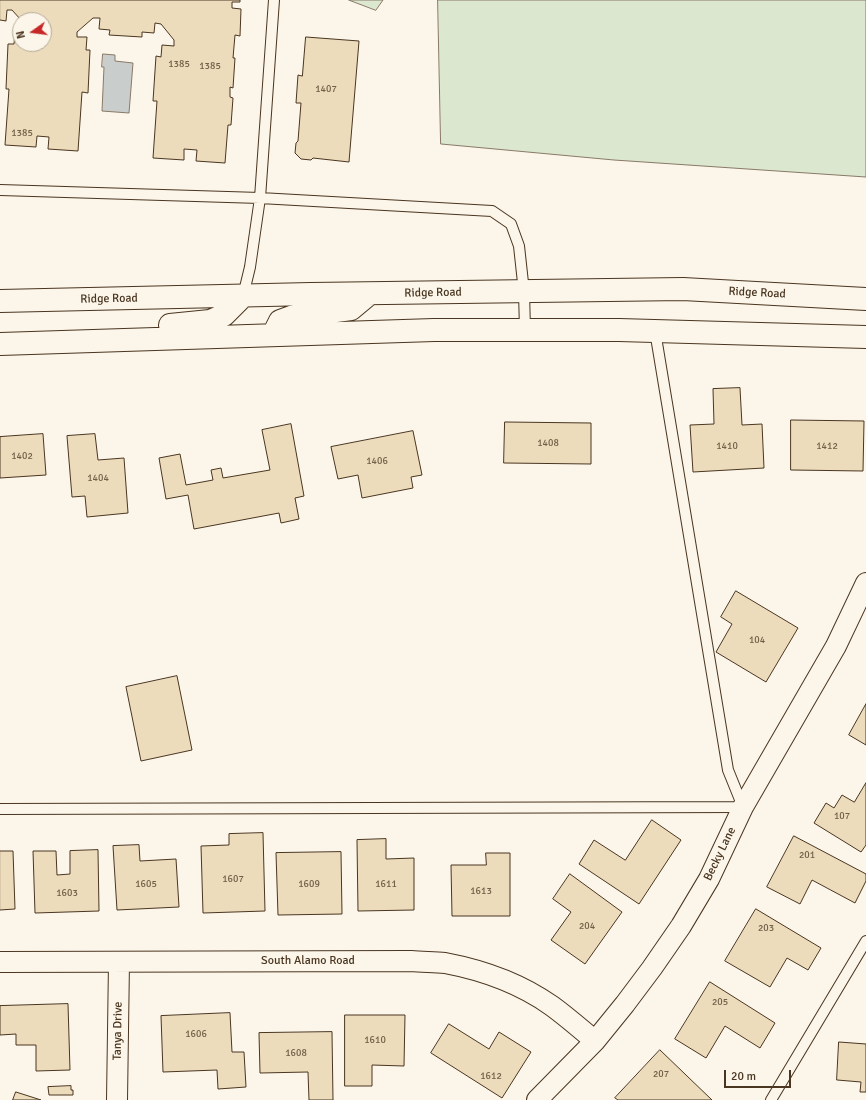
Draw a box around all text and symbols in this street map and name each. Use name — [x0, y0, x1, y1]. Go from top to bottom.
north arrow — [12, 12, 52, 52]
text: N — [14, 29, 28, 40]
house number: 1385 — [168, 58, 190, 70]
house number: 1385 — [199, 60, 221, 72]
house number: 1407 — [315, 83, 337, 95]
house number: 1385 — [11, 127, 33, 139]
street label: Ridge Road — [728, 284, 786, 302]
street label: Ridge Road — [404, 285, 462, 301]
street label: Ridge Road — [80, 291, 138, 307]
house number: 1408 — [537, 437, 559, 449]
house number: 1410 — [716, 440, 738, 452]
house number: 1412 — [816, 440, 838, 452]
house number: 1402 — [11, 450, 33, 462]
house number: 1406 — [366, 455, 388, 467]
house number: 1404 — [87, 472, 109, 484]
house number: 104 — [749, 634, 765, 646]
house number: 107 — [834, 810, 850, 822]
street label: Becky Lane — [701, 825, 739, 883]
house number: 201 — [799, 849, 815, 861]
house number: 1607 — [222, 873, 244, 885]
house number: 1605 — [135, 878, 157, 890]
house number: 1609 — [298, 878, 320, 890]
house number: 1611 — [375, 878, 397, 890]
house number: 1613 — [470, 885, 492, 897]
house number: 1603 — [56, 887, 78, 899]
house number: 204 — [579, 920, 595, 932]
house number: 203 — [758, 922, 774, 934]
street label: South Alamo Road — [261, 954, 355, 968]
house number: 205 — [712, 996, 728, 1008]
street label: Tanya Drive — [110, 1002, 126, 1060]
house number: 1606 — [185, 1028, 207, 1040]
house number: 1610 — [364, 1034, 386, 1046]
house number: 1608 — [285, 1047, 307, 1059]
scale bar — [726, 1062, 793, 1088]
house number: 207 — [653, 1068, 669, 1080]
text: 20 m — [731, 1069, 756, 1084]
house number: 1612 — [480, 1070, 502, 1082]

